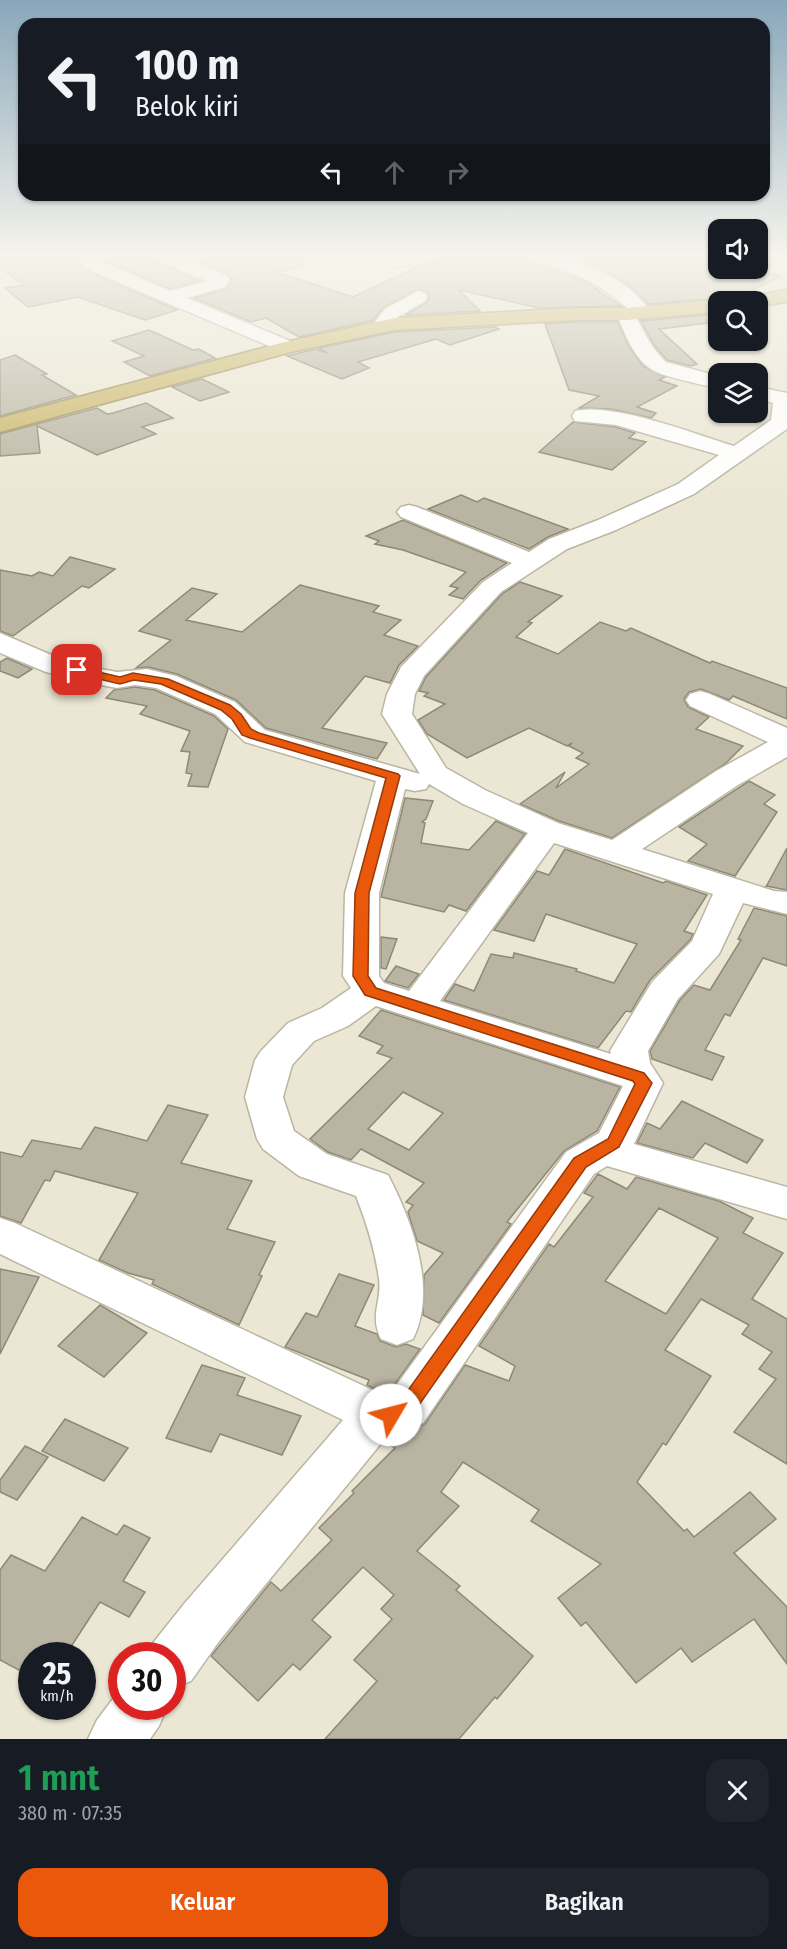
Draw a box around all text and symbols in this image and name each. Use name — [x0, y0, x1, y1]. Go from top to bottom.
text: 100 m — [135, 40, 239, 90]
icon: left — [36, 42, 114, 120]
text: Belok kiri — [135, 91, 239, 123]
icon: left — [315, 156, 348, 189]
icon: ahead — [378, 156, 411, 189]
icon: right — [441, 156, 474, 189]
map controls — [708, 219, 768, 423]
button: sound — [708, 219, 768, 279]
button: search — [708, 291, 768, 351]
button: layers — [708, 363, 768, 423]
pin — [51, 644, 102, 695]
icon: arrive — [60, 653, 93, 686]
position arrow — [359, 1383, 423, 1447]
speed limit sign: 30 — [108, 1642, 186, 1720]
text: 25 — [43, 1656, 71, 1692]
text: km/h — [40, 1687, 74, 1705]
text: 1 mnt — [18, 1756, 100, 1800]
button: close — [706, 1759, 769, 1822]
text: 380 m · 07:35 — [18, 1801, 122, 1825]
button: Keluar — [18, 1868, 388, 1937]
button: Bagikan — [400, 1868, 769, 1937]

